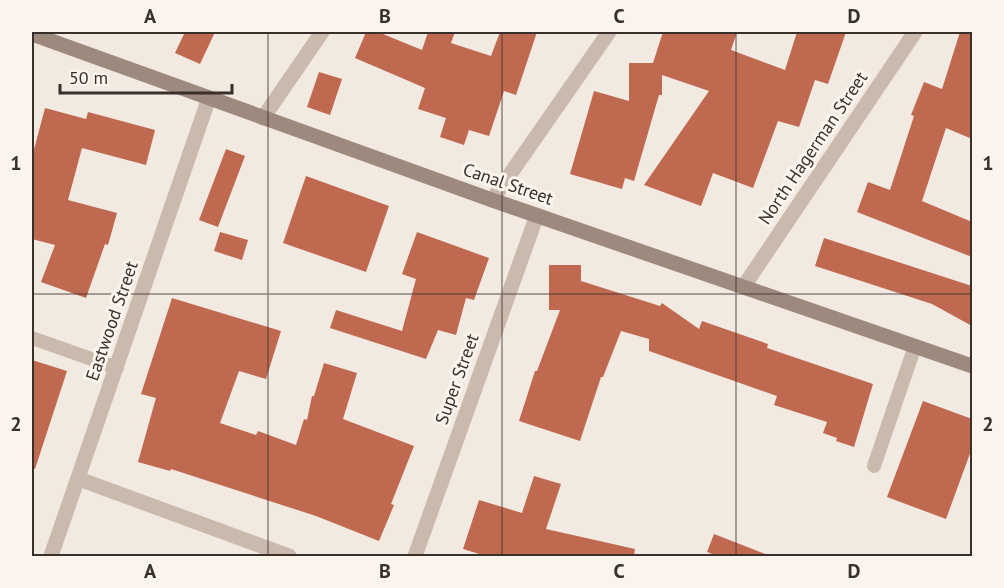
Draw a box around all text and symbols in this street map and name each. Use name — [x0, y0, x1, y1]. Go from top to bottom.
text: A — [144, 3, 157, 29]
text: B — [379, 3, 391, 29]
text: C — [613, 3, 625, 29]
text: D — [848, 3, 861, 29]
scale bar — [60, 57, 232, 95]
text: 50 m — [69, 66, 108, 89]
street label: North Hagerman Street — [753, 67, 872, 228]
text: 1 — [10, 150, 22, 176]
text: 1 — [982, 150, 994, 176]
street label: Canal Street — [460, 157, 556, 210]
street label: Eastwood Street — [80, 258, 143, 384]
street label: Super Street — [429, 330, 484, 427]
text: 2 — [10, 411, 22, 437]
text: 2 — [982, 411, 994, 437]
text: A — [144, 558, 157, 584]
text: B — [379, 558, 391, 584]
text: C — [613, 558, 625, 584]
text: D — [848, 558, 861, 584]

